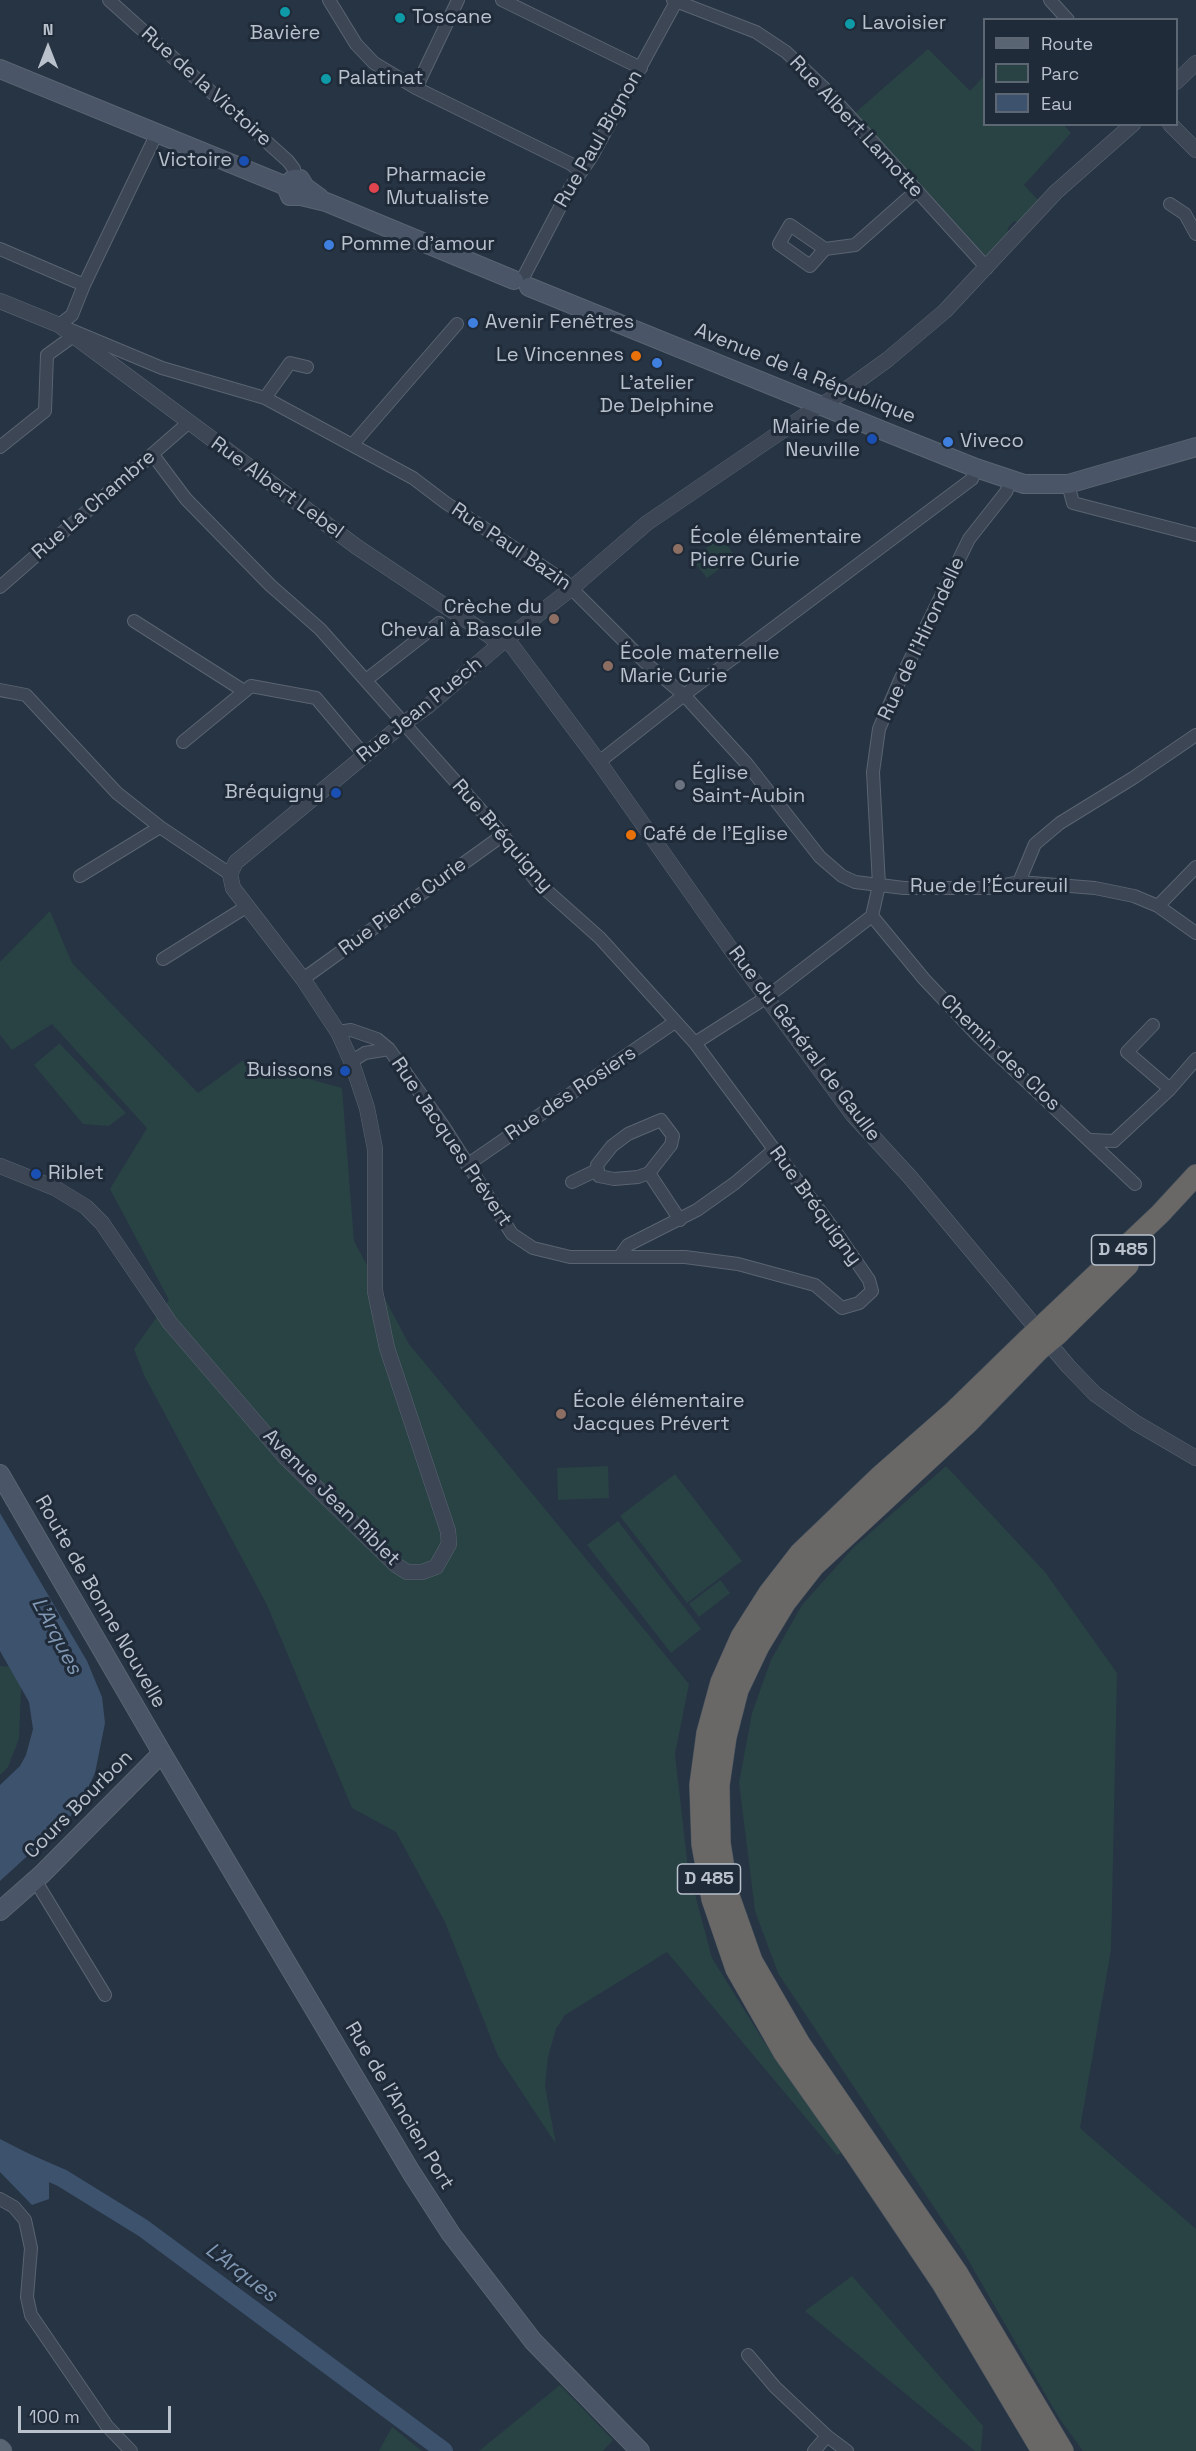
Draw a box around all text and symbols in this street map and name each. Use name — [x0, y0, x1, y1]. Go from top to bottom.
marker: Bavière — [278, 5, 292, 19]
place label: Toscane — [412, 6, 492, 30]
marker: Toscane — [393, 11, 407, 25]
place label: Lavoisier — [862, 12, 946, 36]
marker: Lavoisier — [843, 17, 857, 31]
north arrow — [18, 18, 78, 78]
legend — [983, 18, 1178, 126]
text: N — [43, 19, 53, 40]
street label: Rue de la Victoire — [136, 22, 276, 152]
place label: Bavière — [250, 22, 320, 46]
text: Route — [1041, 32, 1093, 55]
street label: Rue Albert Lamotte — [784, 51, 928, 203]
text: Parc — [1041, 62, 1079, 85]
street label: Rue Paul Bignon — [550, 66, 648, 212]
place label: Palatinat — [338, 67, 423, 91]
marker: Palatinat — [319, 72, 333, 86]
text: Eau — [1041, 92, 1072, 115]
place label: Victoire — [158, 149, 232, 173]
marker: Victoire — [237, 154, 251, 168]
place label: Pharmacie Mutualiste — [386, 164, 489, 211]
marker: Pharmacie Mutualiste — [367, 181, 381, 195]
place label: Pomme d’amour — [341, 233, 495, 257]
marker: Pomme d’amour — [322, 238, 336, 252]
place label: Avenir Fenêtres — [485, 311, 634, 335]
marker: Avenir Fenêtres — [466, 316, 480, 330]
street label: Avenue de la République — [691, 319, 919, 429]
place label: Le Vincennes — [496, 344, 624, 368]
marker: Le Vincennes — [629, 349, 643, 363]
marker: L'atelier De Delphine — [650, 356, 664, 370]
place label: L'atelier De Delphine — [600, 372, 714, 419]
place label: Mairie de Neuville — [772, 416, 860, 463]
place label: Viveco — [960, 430, 1024, 454]
street label: Rue Albert Lebel — [206, 432, 348, 544]
marker: Mairie de Neuville — [865, 432, 879, 446]
marker: Viveco — [941, 435, 955, 449]
street label: Rue La Chambre — [28, 445, 160, 565]
street label: Rue Paul Bazin — [446, 498, 576, 596]
place label: École élémentaire Pierre Curie — [690, 526, 862, 573]
marker: École élémentaire Pierre Curie — [671, 542, 685, 556]
street label: Rue de l'Hirondelle — [874, 553, 970, 725]
place label: Crèche du Cheval à Bascule — [381, 596, 542, 643]
marker: Crèche du Cheval à Bascule — [547, 612, 561, 626]
place label: École maternelle Marie Curie — [620, 642, 779, 689]
street label: Rue Jean Puech — [353, 652, 487, 768]
marker: École maternelle Marie Curie — [601, 659, 615, 673]
place label: Église Saint-Aubin — [692, 762, 805, 809]
street label: Rue Bréquigny — [447, 775, 557, 897]
marker: Église Saint-Aubin — [673, 778, 687, 792]
place label: Bréquigny — [225, 781, 324, 805]
marker: Bréquigny — [329, 786, 343, 800]
place label: Café de l'Eglise — [643, 823, 788, 847]
marker: Café de l'Eglise — [624, 828, 638, 842]
street label: Rue Pierre Curie — [335, 853, 471, 961]
street label: Rue de l'Écureuil — [910, 875, 1068, 899]
street label: Rue du Général de Gaulle — [723, 942, 885, 1146]
street label: Chemin des Clos — [935, 990, 1065, 1116]
street label: Rue des Rosiers — [501, 1041, 641, 1147]
street label: Rue Jacques Prévert — [386, 1053, 516, 1231]
place label: Buissons — [246, 1059, 333, 1083]
marker: Buissons — [338, 1064, 352, 1078]
street label: Rue Bréquigny — [764, 1142, 866, 1270]
place label: Riblet — [48, 1162, 104, 1186]
marker: Riblet — [29, 1167, 43, 1181]
road number: D 485 — [1092, 1235, 1154, 1265]
place label: École élémentaire Jacques Prévert — [573, 1390, 745, 1437]
marker: École élémentaire Jacques Prévert — [554, 1407, 568, 1421]
street label: Avenue Jean Riblet — [258, 1425, 404, 1571]
street label: Route de Bonne Nouvelle — [29, 1491, 171, 1713]
water label: L'Arques — [25, 1593, 87, 1679]
street label: Cours Bourbon — [20, 1746, 138, 1864]
road number: D 485 — [678, 1864, 740, 1894]
street label: Rue de l'Ancien Port — [339, 2018, 459, 2194]
water label: L'Arques — [200, 2238, 282, 2308]
scale bar — [21, 2394, 174, 2432]
text: 100 m — [29, 2405, 80, 2428]

